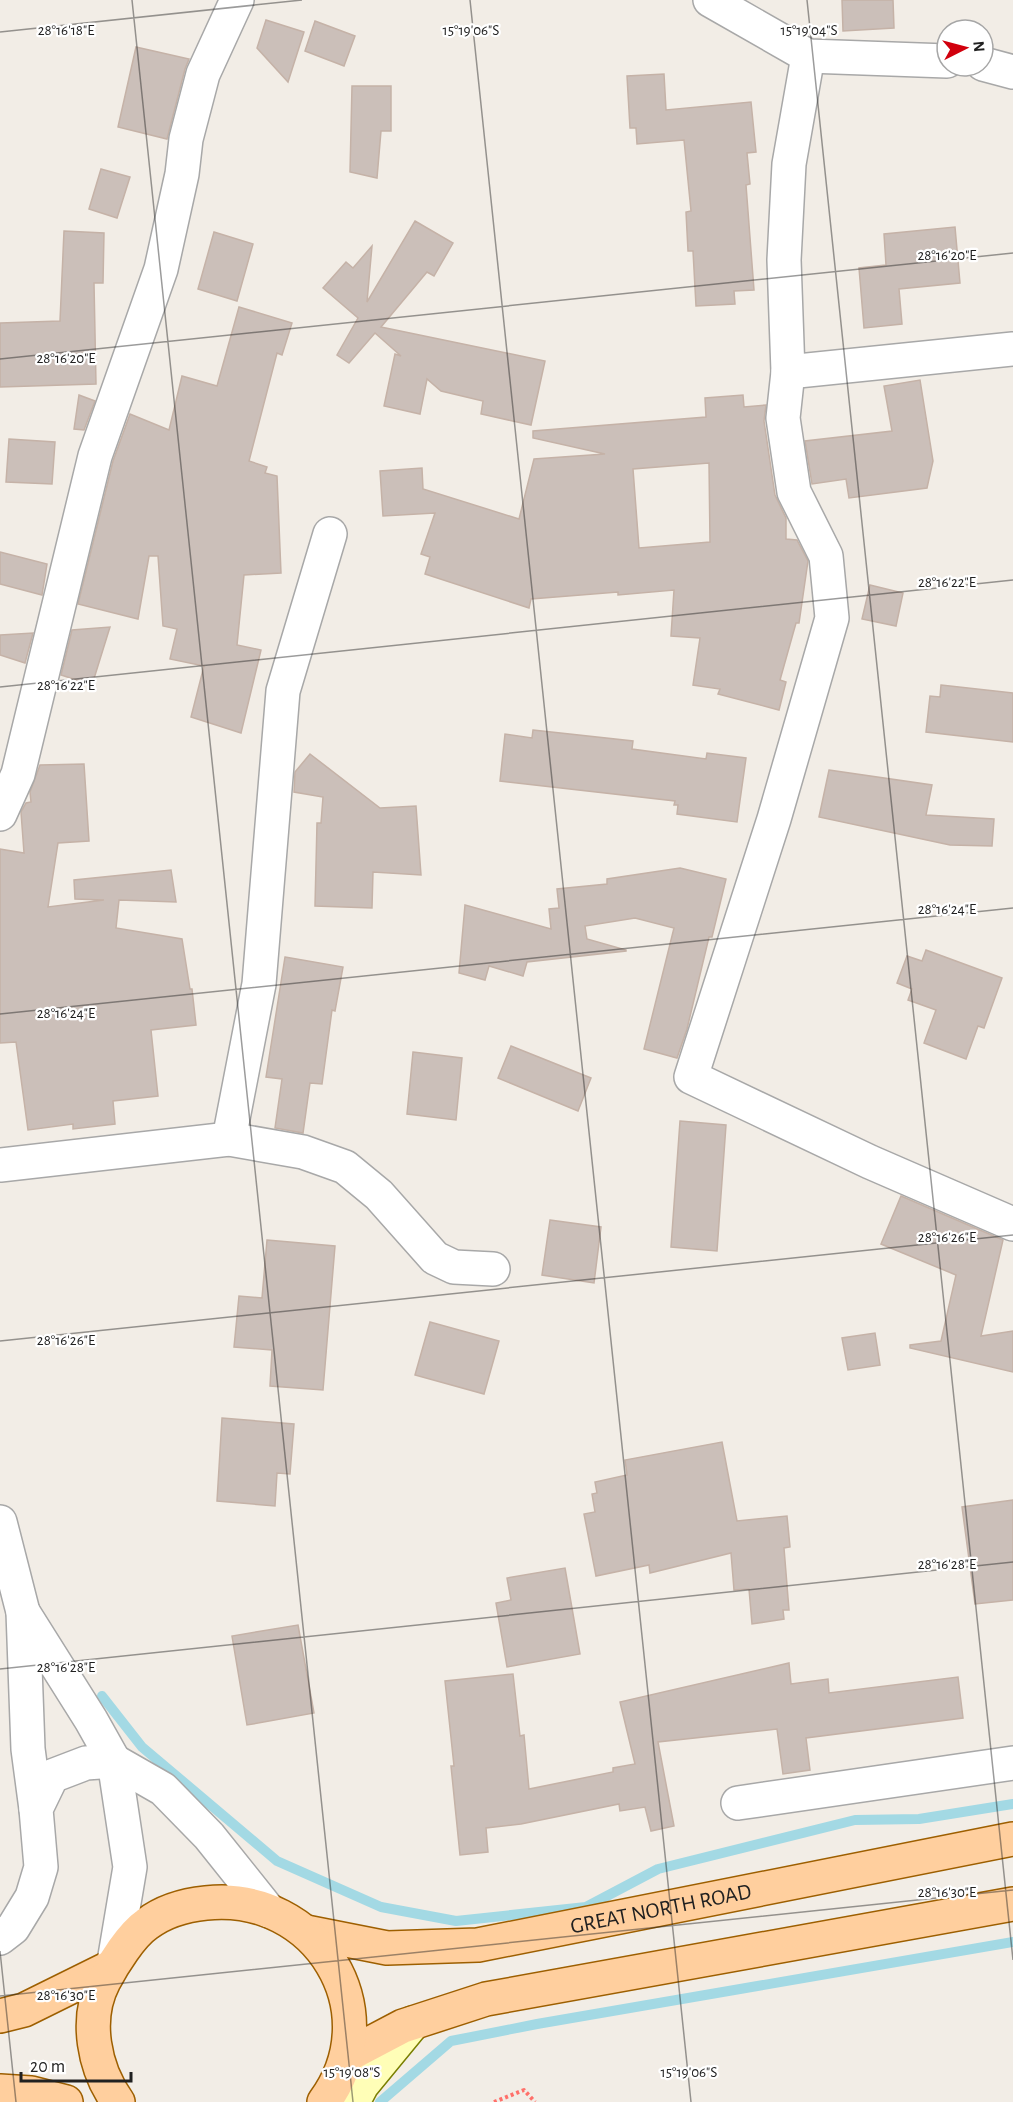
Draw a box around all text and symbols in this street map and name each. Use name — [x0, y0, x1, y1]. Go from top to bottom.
north arrow — [935, 18, 995, 78]
text: 28°16'18"E — [38, 23, 94, 38]
text: 15°19'06"S — [443, 23, 499, 38]
text: 15°19'04"S — [781, 23, 837, 38]
text: N — [970, 40, 987, 53]
text: 28°16'20"E — [917, 248, 977, 263]
text: 28°16'20"E — [36, 351, 96, 366]
text: 28°16'22"E — [918, 575, 976, 590]
text: 28°16'22"E — [37, 678, 95, 693]
text: 28°16'24"E — [918, 902, 976, 917]
text: 28°16'24"E — [37, 1006, 95, 1021]
text: 28°16'26"E — [918, 1230, 976, 1245]
text: 28°16'26"E — [37, 1333, 95, 1348]
text: 28°16'28"E — [918, 1557, 976, 1572]
text: 28°16'28"E — [37, 1660, 95, 1675]
street label: GREAT NORTH ROAD — [568, 1880, 753, 1937]
text: 28°16'30"E — [918, 1885, 976, 1900]
text: 28°16'30"E — [37, 1988, 95, 2003]
scale bar — [21, 2045, 130, 2083]
text: 20 m — [30, 2058, 65, 2076]
text: 15°19'08"S — [324, 2065, 380, 2080]
text: 15°19'06"S — [661, 2065, 717, 2080]

